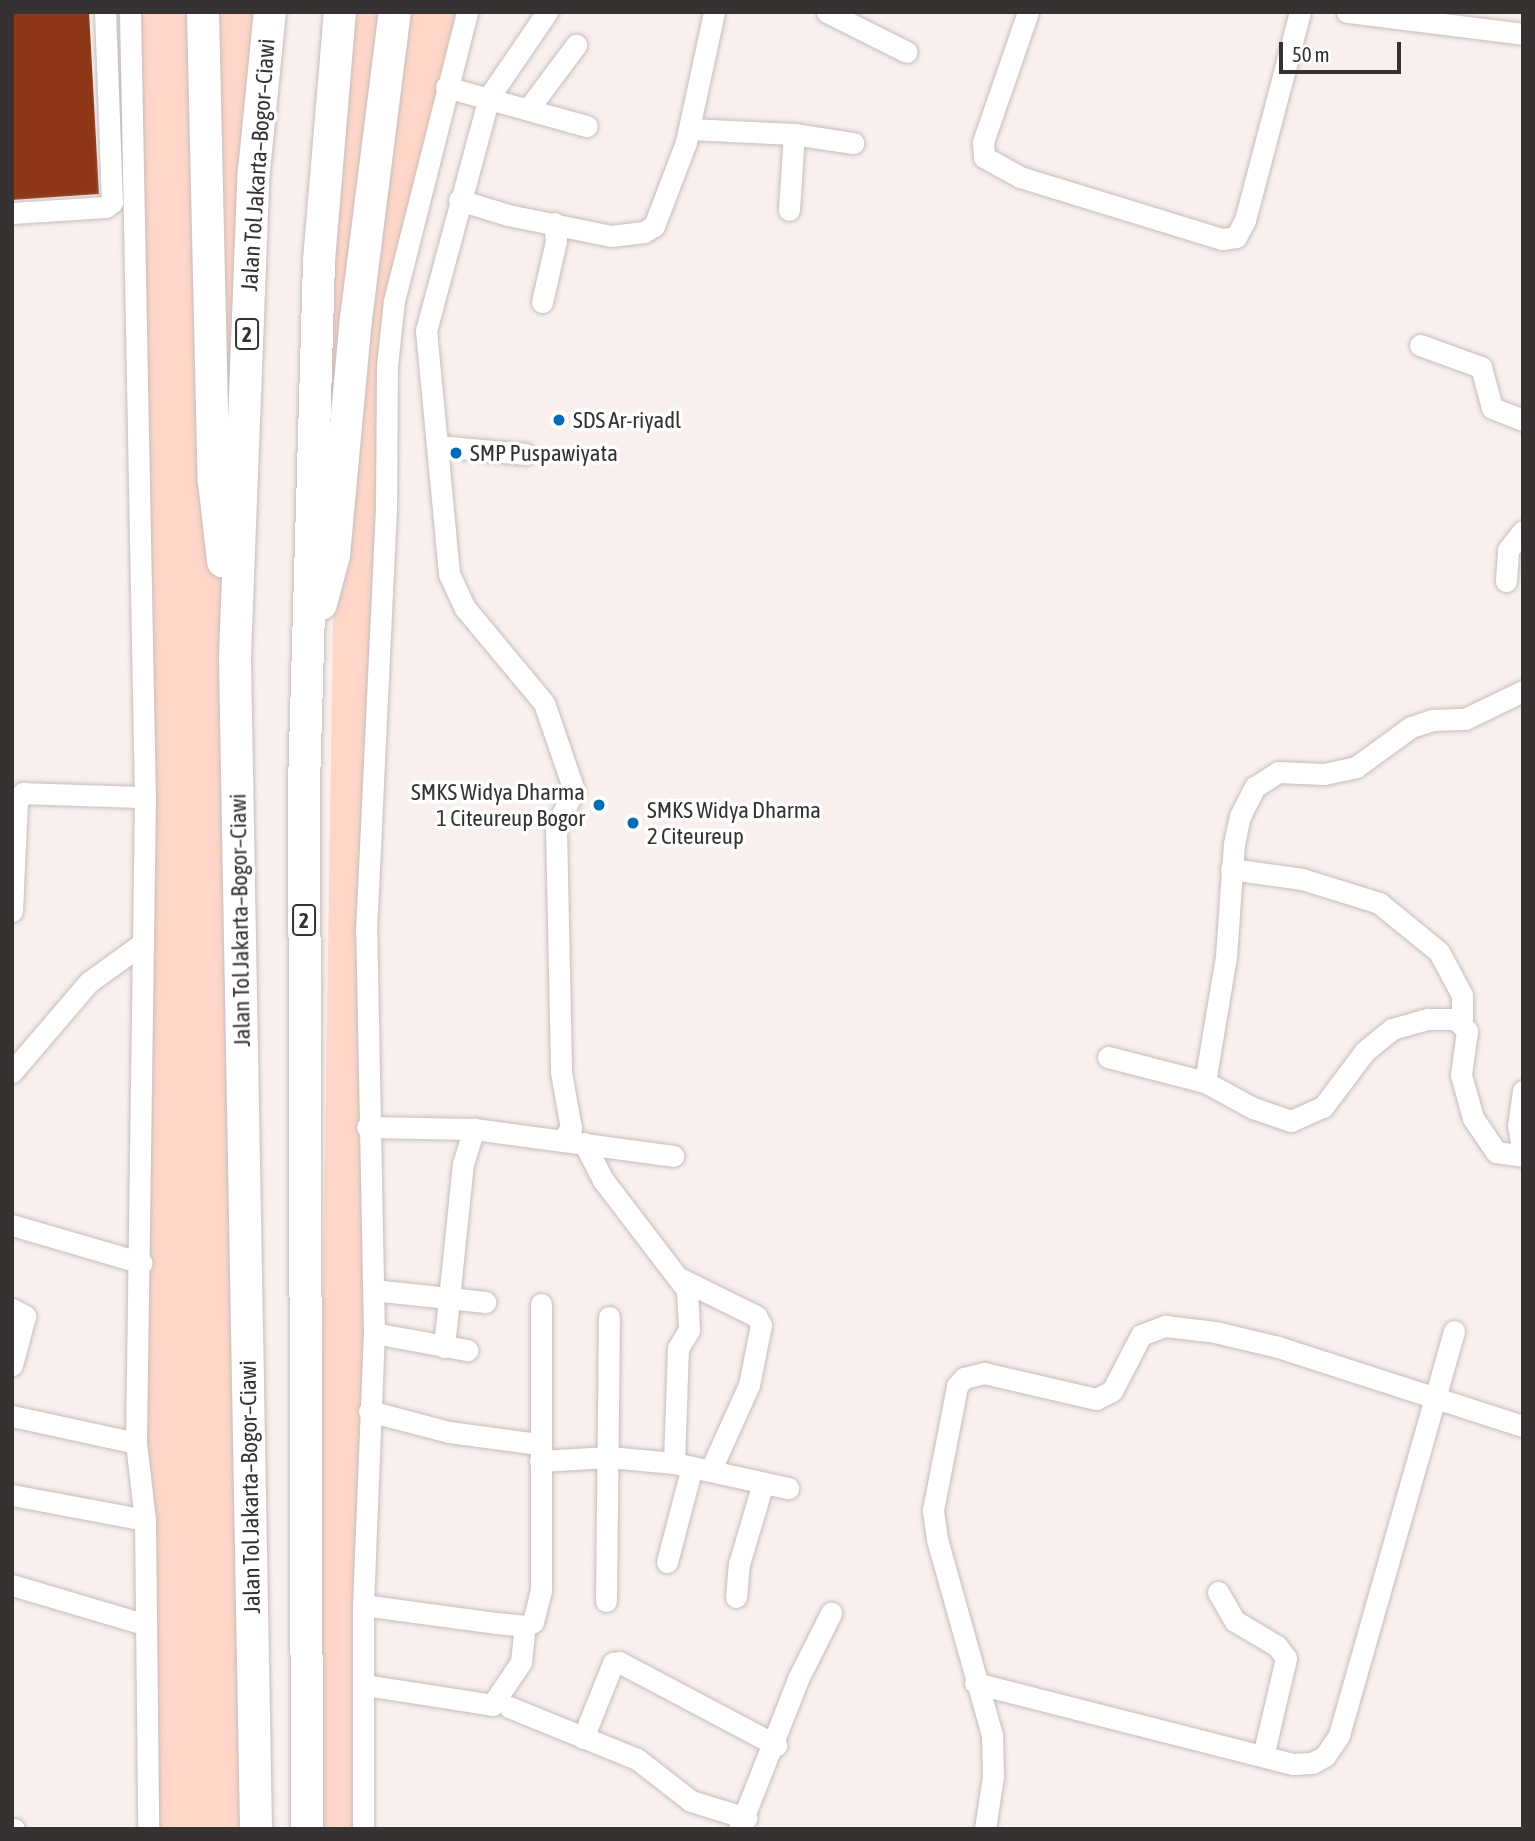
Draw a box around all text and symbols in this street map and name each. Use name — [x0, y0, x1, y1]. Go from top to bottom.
scale bar — [1283, 28, 1406, 72]
street label: Jalan Tol Jakarta–Bogor–Ciawi — [235, 38, 281, 292]
text: 50 m — [1292, 42, 1330, 66]
road number: 2 — [235, 316, 259, 352]
place label: SDS Ar-riyadl — [573, 406, 681, 434]
marker: SDS Ar-riyadl — [551, 412, 567, 428]
place label: SMP Puspawiyata — [470, 439, 618, 467]
marker: SMP Puspawiyata — [448, 445, 464, 461]
place label: SMKS Widya Dharma 1 Citeureup Bogor — [411, 778, 585, 832]
street label: Jalan Tol Jakarta–Bogor–Ciawi — [224, 793, 256, 1047]
place label: SMKS Widya Dharma 2 Citeureup — [647, 796, 821, 850]
marker: SMKS Widya Dharma 1 Citeureup Bogor — [591, 797, 607, 813]
marker: SMKS Widya Dharma 2 Citeureup — [625, 815, 641, 831]
road number: 2 — [292, 902, 316, 937]
street label: Jalan Tol Jakarta–Bogor–Ciawi — [234, 1360, 266, 1614]

